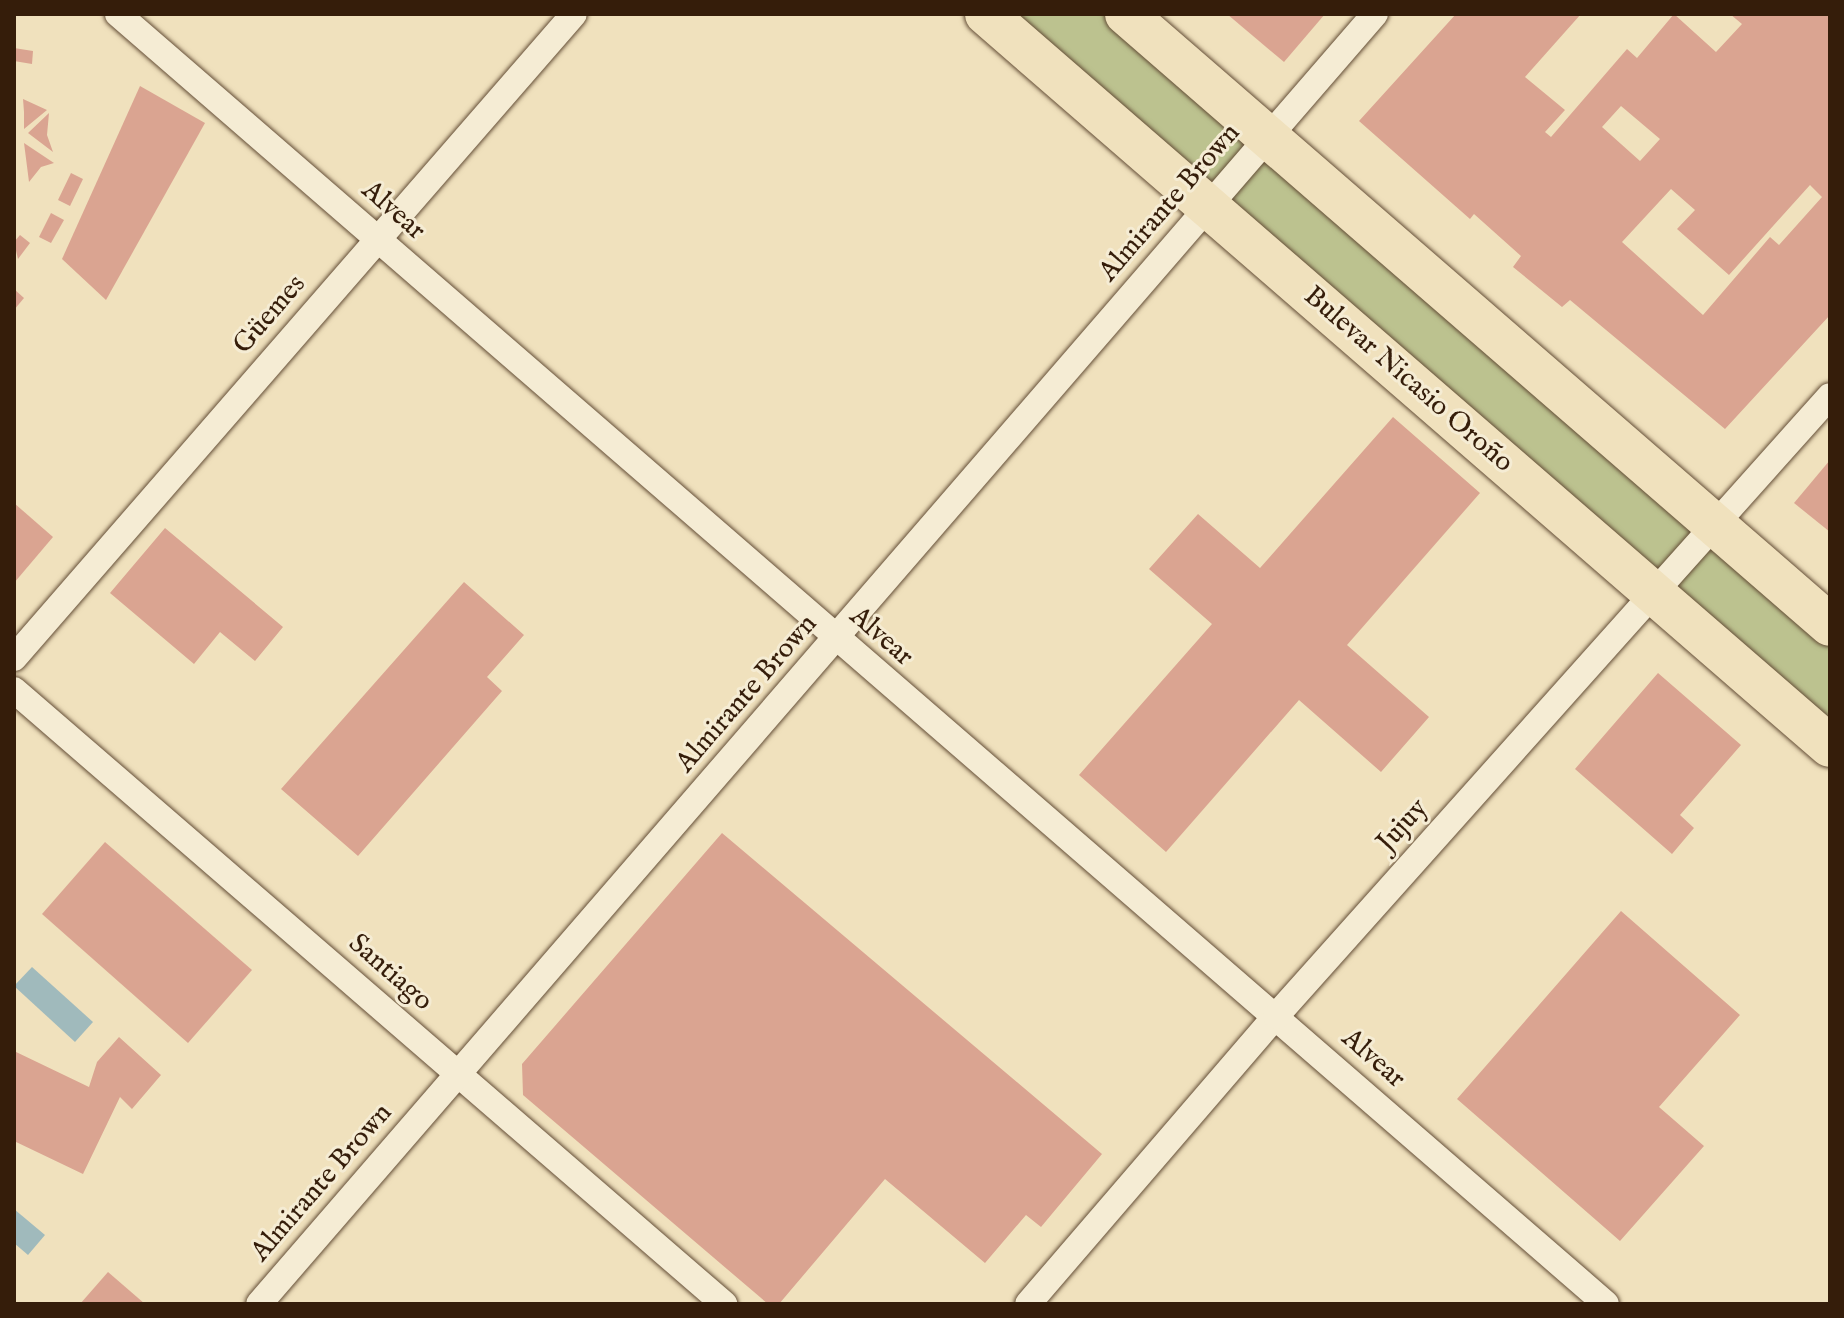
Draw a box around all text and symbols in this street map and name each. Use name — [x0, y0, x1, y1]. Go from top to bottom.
street label: Almirante Brown — [1092, 117, 1248, 289]
street label: Alvear — [354, 174, 432, 248]
street label: Güemes — [227, 269, 313, 361]
street label: Bulevar Nicasio Oroño — [1296, 280, 1520, 480]
street label: Alvear — [842, 600, 920, 674]
street label: Almirante Brown — [669, 608, 825, 780]
street label: Jujuy — [1370, 792, 1436, 860]
street label: Santiago — [341, 927, 439, 1019]
street label: Alvear — [1334, 1022, 1412, 1096]
street label: Almirante Brown — [244, 1097, 400, 1269]

